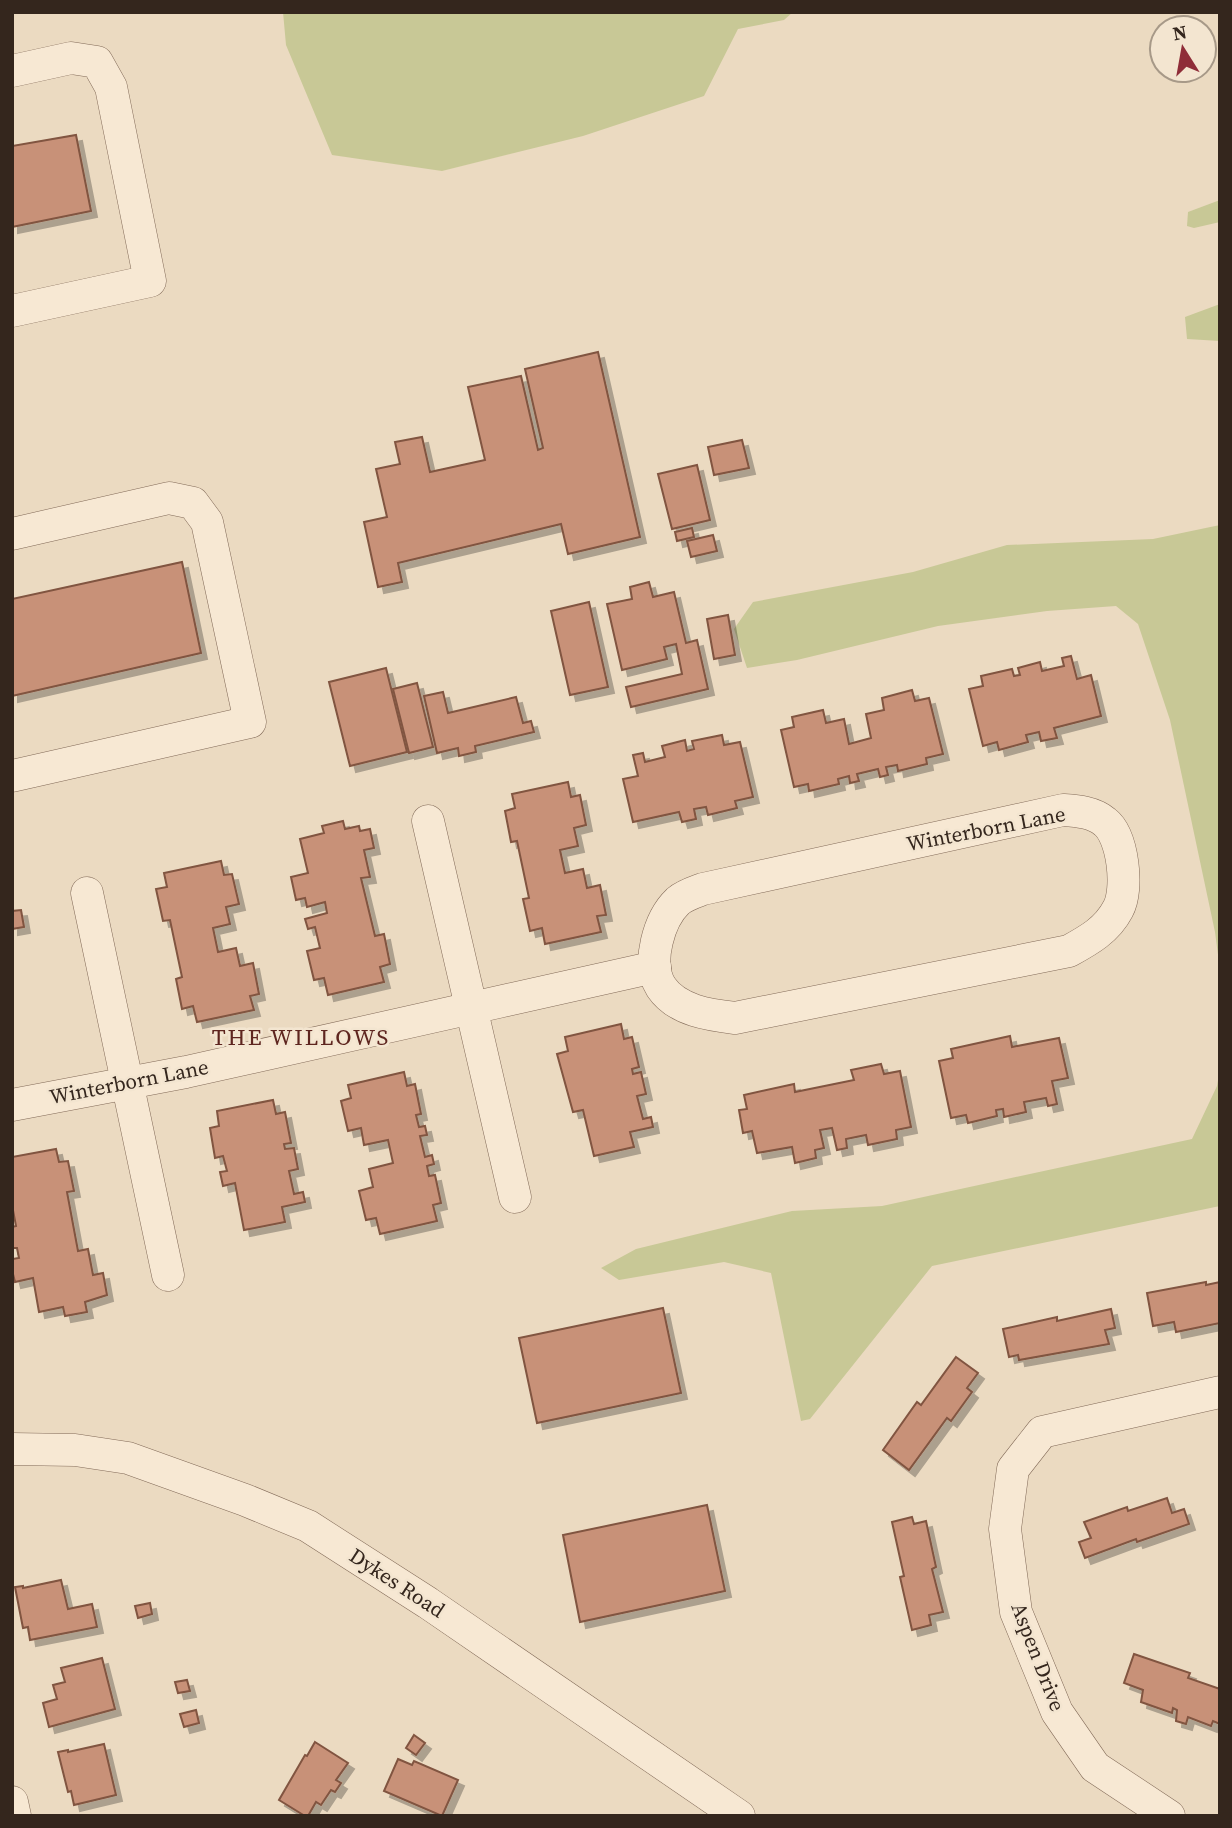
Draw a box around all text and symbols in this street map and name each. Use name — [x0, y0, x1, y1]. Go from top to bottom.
north arrow — [1148, 14, 1218, 84]
text: N — [1170, 18, 1189, 46]
street label: Winterborn Lane — [904, 799, 1068, 858]
district label: THE WILLOWS — [212, 1021, 390, 1053]
street label: Winterborn Lane — [47, 1052, 211, 1111]
street label: Dykes Road — [344, 1541, 451, 1624]
street label: Aspen Drive — [1004, 1598, 1072, 1715]

